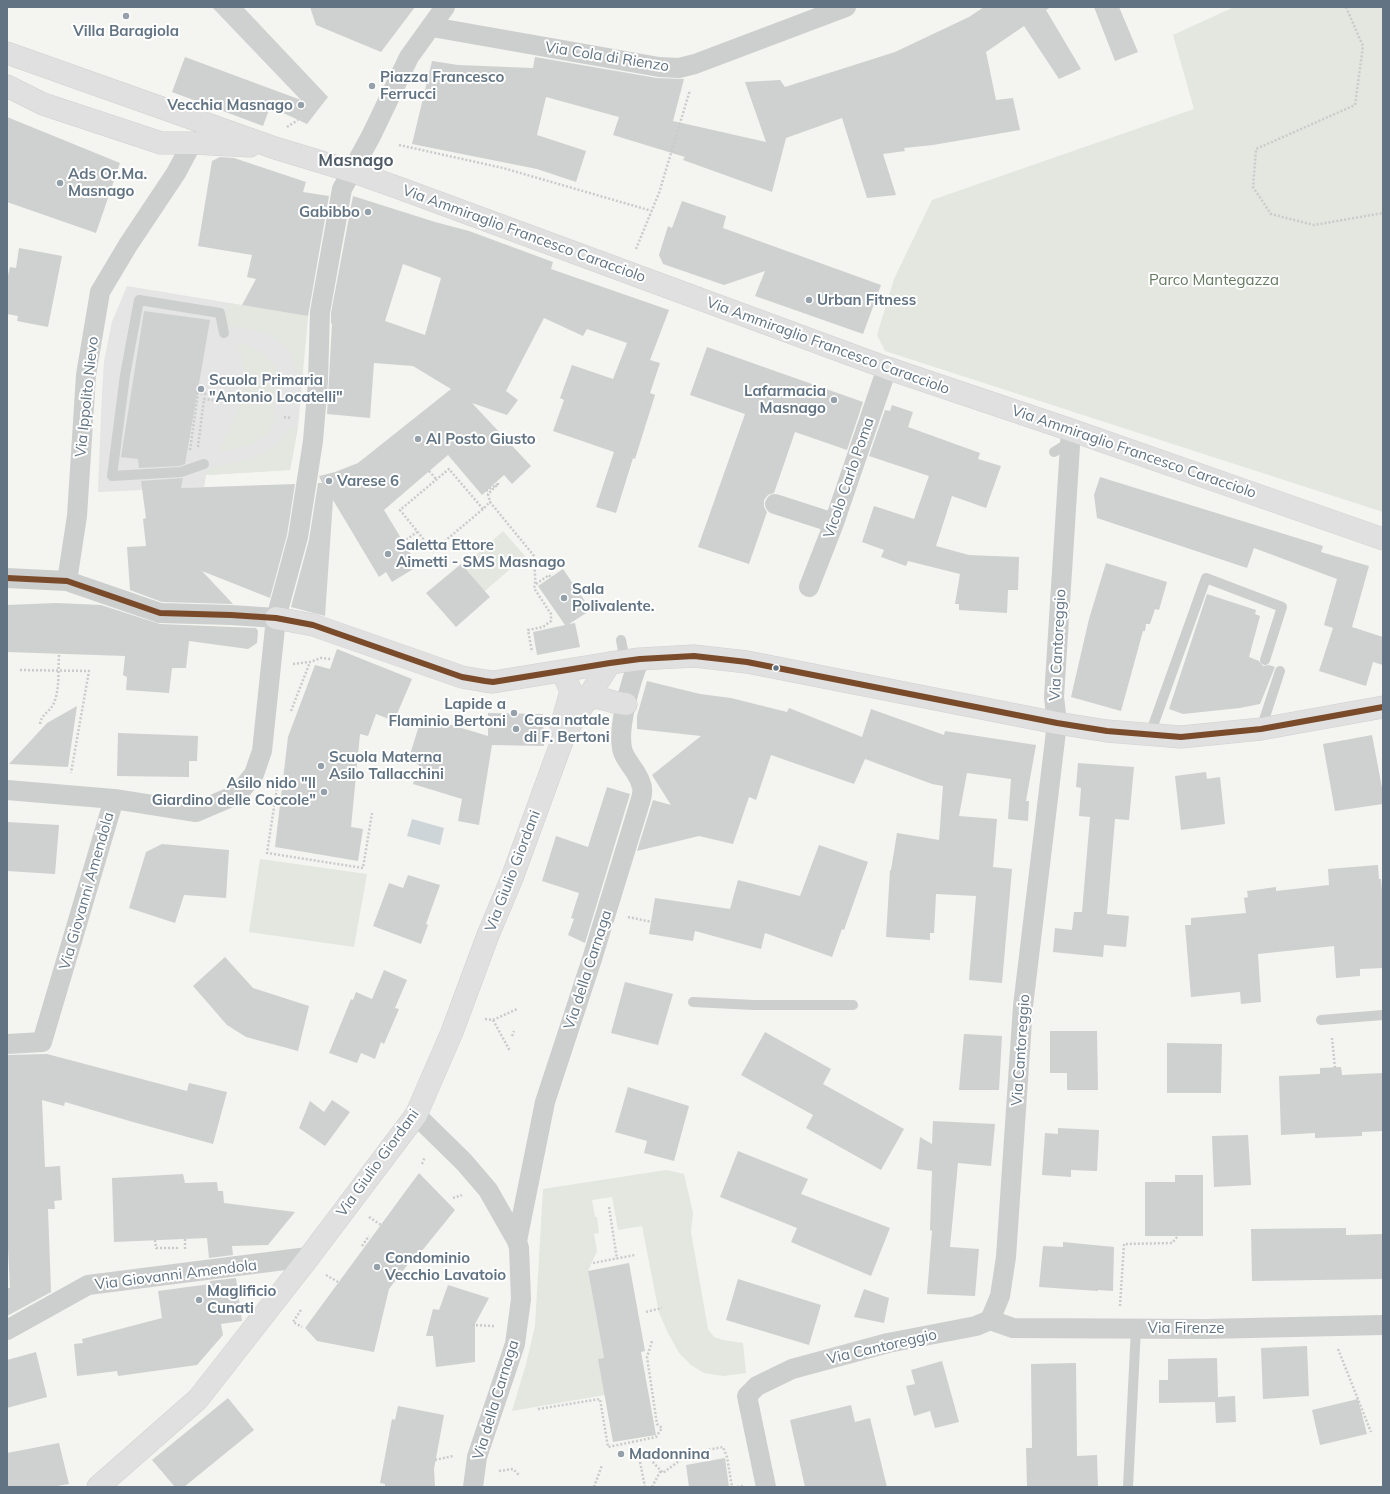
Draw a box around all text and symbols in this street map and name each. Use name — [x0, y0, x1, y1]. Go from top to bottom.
marker: Villa Baragiola — [121, 11, 131, 21]
place label: Villa Baragiola — [73, 22, 179, 40]
street label: Via Cola di Rienzo — [544, 38, 670, 76]
place label: Piazza Francesco Ferrucci — [380, 68, 504, 103]
marker: Piazza Francesco Ferrucci — [367, 81, 377, 91]
place label: Vecchia Masnago — [167, 96, 293, 114]
marker: Vecchia Masnago — [296, 100, 306, 110]
district label: Masnago — [318, 151, 394, 171]
place label: Ads Or.Ma. Masnago — [68, 165, 147, 200]
marker: Ads Or.Ma. Masnago — [55, 178, 65, 188]
street label: Via Ammiraglio Francesco Caracciolo — [400, 182, 648, 286]
place label: Gabibbo — [299, 203, 360, 221]
marker: Gabibbo — [363, 207, 373, 217]
park label: Parco Mantegazza — [1149, 271, 1279, 289]
place label: Urban Fitness — [817, 291, 916, 309]
street label: Via Ammiraglio Francesco Caracciolo — [704, 294, 952, 398]
marker: Urban Fitness — [804, 295, 814, 305]
street label: Via Ippolito Nievo — [72, 336, 102, 458]
place label: Scuola Primaria "Antonio Locatelli" — [209, 371, 343, 406]
place label: Lafarmacia Masnago — [744, 382, 826, 417]
marker: Scuola Primaria "Antonio Locatelli" — [196, 384, 206, 394]
marker: Lafarmacia Masnago — [829, 395, 839, 405]
street label: Via Ammiraglio Francesco Caracciolo — [1009, 402, 1259, 502]
street label: Vicolo Carlo Poma — [820, 415, 878, 541]
place label: Al Posto Giusto — [426, 430, 536, 448]
marker: Al Posto Giusto — [413, 434, 423, 444]
place label: Varese 6 — [337, 472, 399, 490]
marker: Varese 6 — [324, 476, 334, 486]
place label: Saletta Ettore Aimetti - SMS Masnago — [396, 536, 565, 571]
marker: Saletta Ettore Aimetti - SMS Masnago — [383, 549, 393, 559]
place label: Sala Polivalente. — [572, 580, 654, 615]
street label: Via Cantoreggio — [1046, 588, 1070, 702]
marker: Sala Polivalente. — [559, 593, 569, 603]
unlabelled marker — [771, 663, 781, 673]
place label: Lapide a Flaminio Bertoni — [389, 695, 506, 730]
marker: Lapide a Flaminio Bertoni — [509, 708, 519, 718]
place label: Casa natale di F. Bertoni — [524, 711, 610, 746]
marker: Casa natale di F. Bertoni — [511, 724, 521, 734]
place label: Scuola Materna Asilo Tallacchini — [329, 748, 444, 783]
marker: Scuola Materna Asilo Tallacchini — [316, 761, 326, 771]
place label: Asilo nido "Il Giardino delle Coccole" — [152, 774, 316, 809]
marker: Asilo nido "Il Giardino delle Coccole" — [319, 787, 329, 797]
street label: Via Giulio Giordani — [482, 808, 544, 934]
street label: Via Giovanni Amendola — [56, 810, 118, 972]
street label: Via della Carnaga — [560, 908, 616, 1032]
street label: Via Cantoreggio — [1008, 993, 1034, 1107]
street label: Via Giulio Giordani — [333, 1106, 423, 1220]
place label: Condominio Vecchio Lavatoio — [385, 1249, 506, 1284]
street label: Via Giovanni Amendola — [94, 1256, 258, 1294]
marker: Condominio Vecchio Lavatoio — [372, 1262, 382, 1272]
place label: Maglificio Cunati — [207, 1282, 276, 1317]
marker: Maglificio Cunati — [194, 1295, 204, 1305]
street label: Via Firenze — [1147, 1319, 1225, 1337]
street label: Via Cantoreggio — [825, 1326, 939, 1368]
street label: Via della Carnaga — [469, 1338, 523, 1462]
place label: Madonnina — [629, 1445, 710, 1463]
marker: Madonnina — [616, 1449, 626, 1459]

